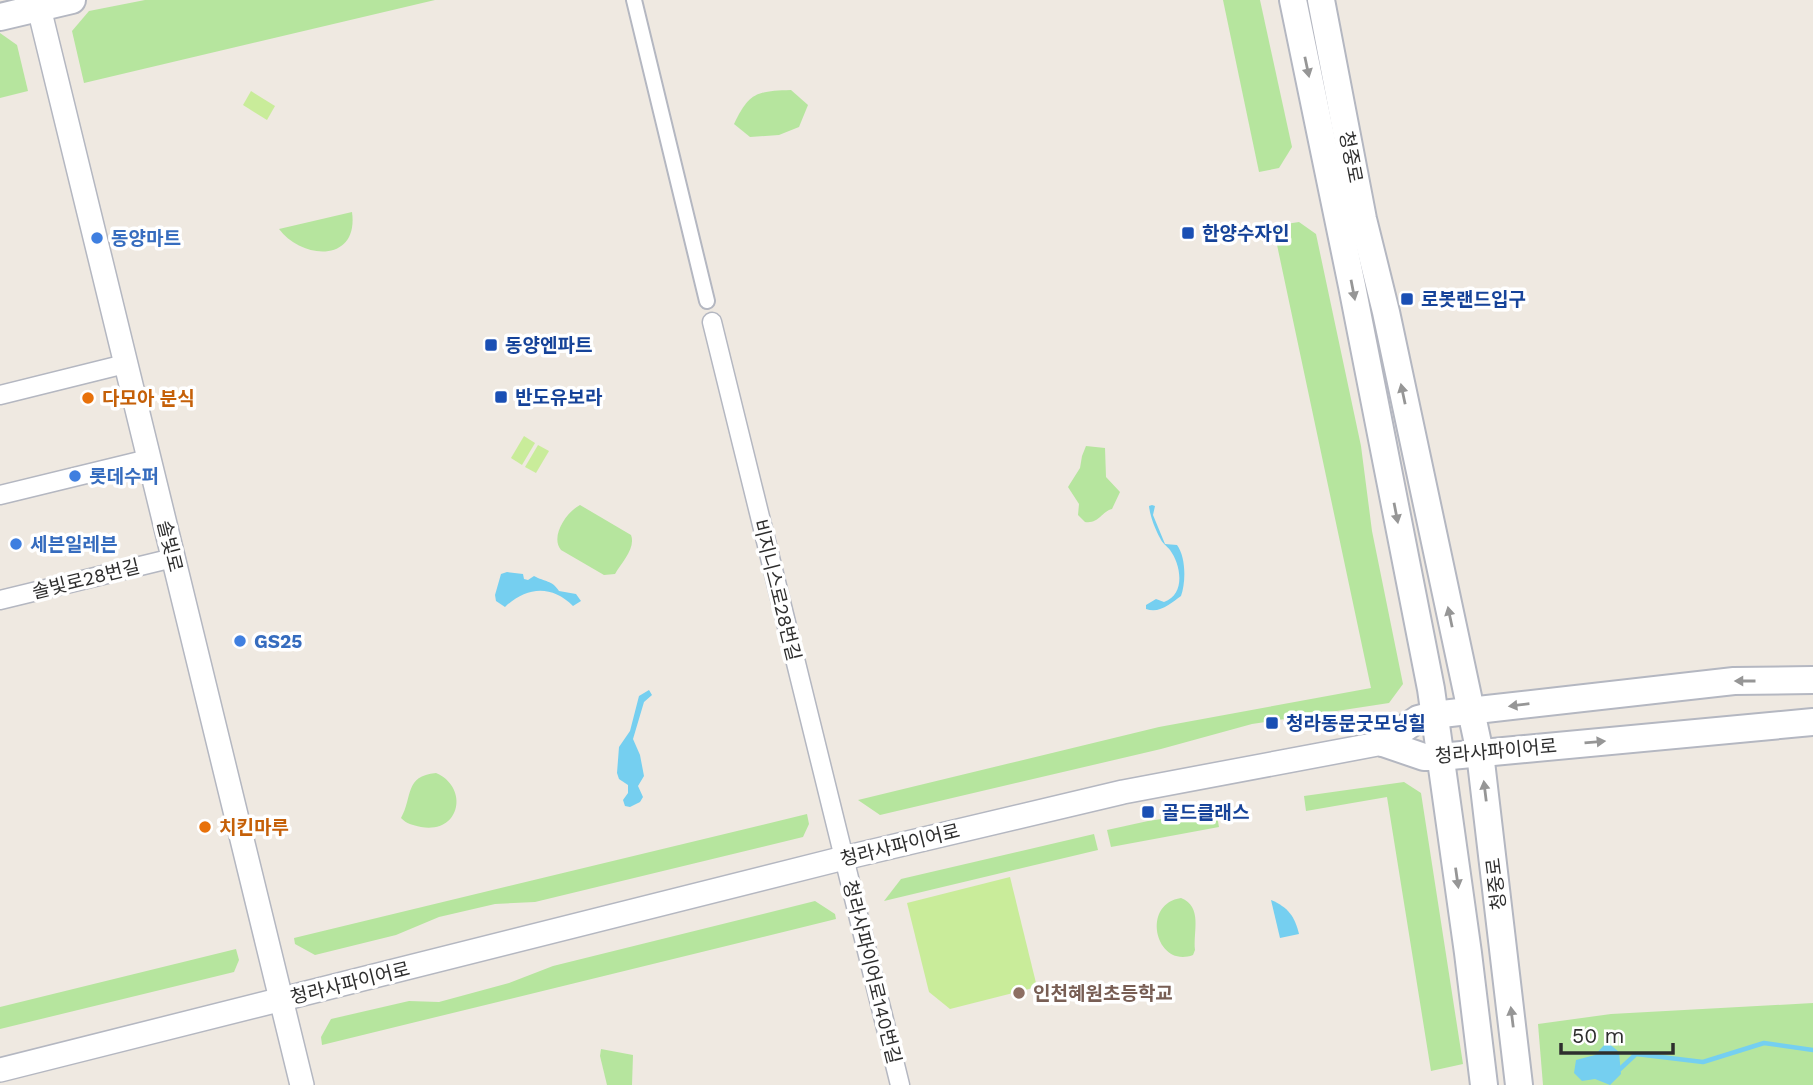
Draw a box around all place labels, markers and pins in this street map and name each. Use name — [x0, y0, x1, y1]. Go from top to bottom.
place label: 한양수자인 — [1202, 222, 1289, 245]
marker: 한양수자인 — [1180, 225, 1196, 241]
place label: 동양마트 — [111, 227, 181, 250]
marker: 동양마트 — [89, 230, 105, 246]
place label: 로봇랜드입구 — [1421, 288, 1526, 311]
marker: 로봇랜드입구 — [1399, 291, 1415, 307]
place label: 동양엔파트 — [505, 334, 592, 357]
marker: 동양엔파트 — [483, 337, 499, 353]
place label: 반도유보라 — [515, 386, 603, 409]
place label: 다모아 분식 — [102, 387, 195, 410]
marker: 반도유보라 — [493, 389, 509, 405]
marker: 다모아 분식 — [80, 390, 96, 406]
place label: 롯데수퍼 — [89, 465, 159, 488]
marker: 롯데수퍼 — [67, 468, 83, 484]
place label: 세븐일레븐 — [30, 533, 117, 556]
marker: 세븐일레븐 — [8, 536, 24, 552]
place label: GS25 — [254, 630, 302, 653]
marker: GS25 — [232, 633, 248, 649]
place label: 청라동문굿모닝힐 — [1286, 712, 1426, 735]
marker: 청라동문굿모닝힐 — [1264, 715, 1280, 731]
place label: 골드클래스 — [1162, 801, 1249, 824]
marker: 골드클래스 — [1140, 804, 1156, 820]
place label: 치킨마루 — [219, 816, 289, 839]
marker: 치킨마루 — [197, 819, 213, 835]
place label: 인천혜원초등학교 — [1033, 982, 1173, 1005]
marker: 인천혜원초등학교 — [1011, 985, 1027, 1001]

